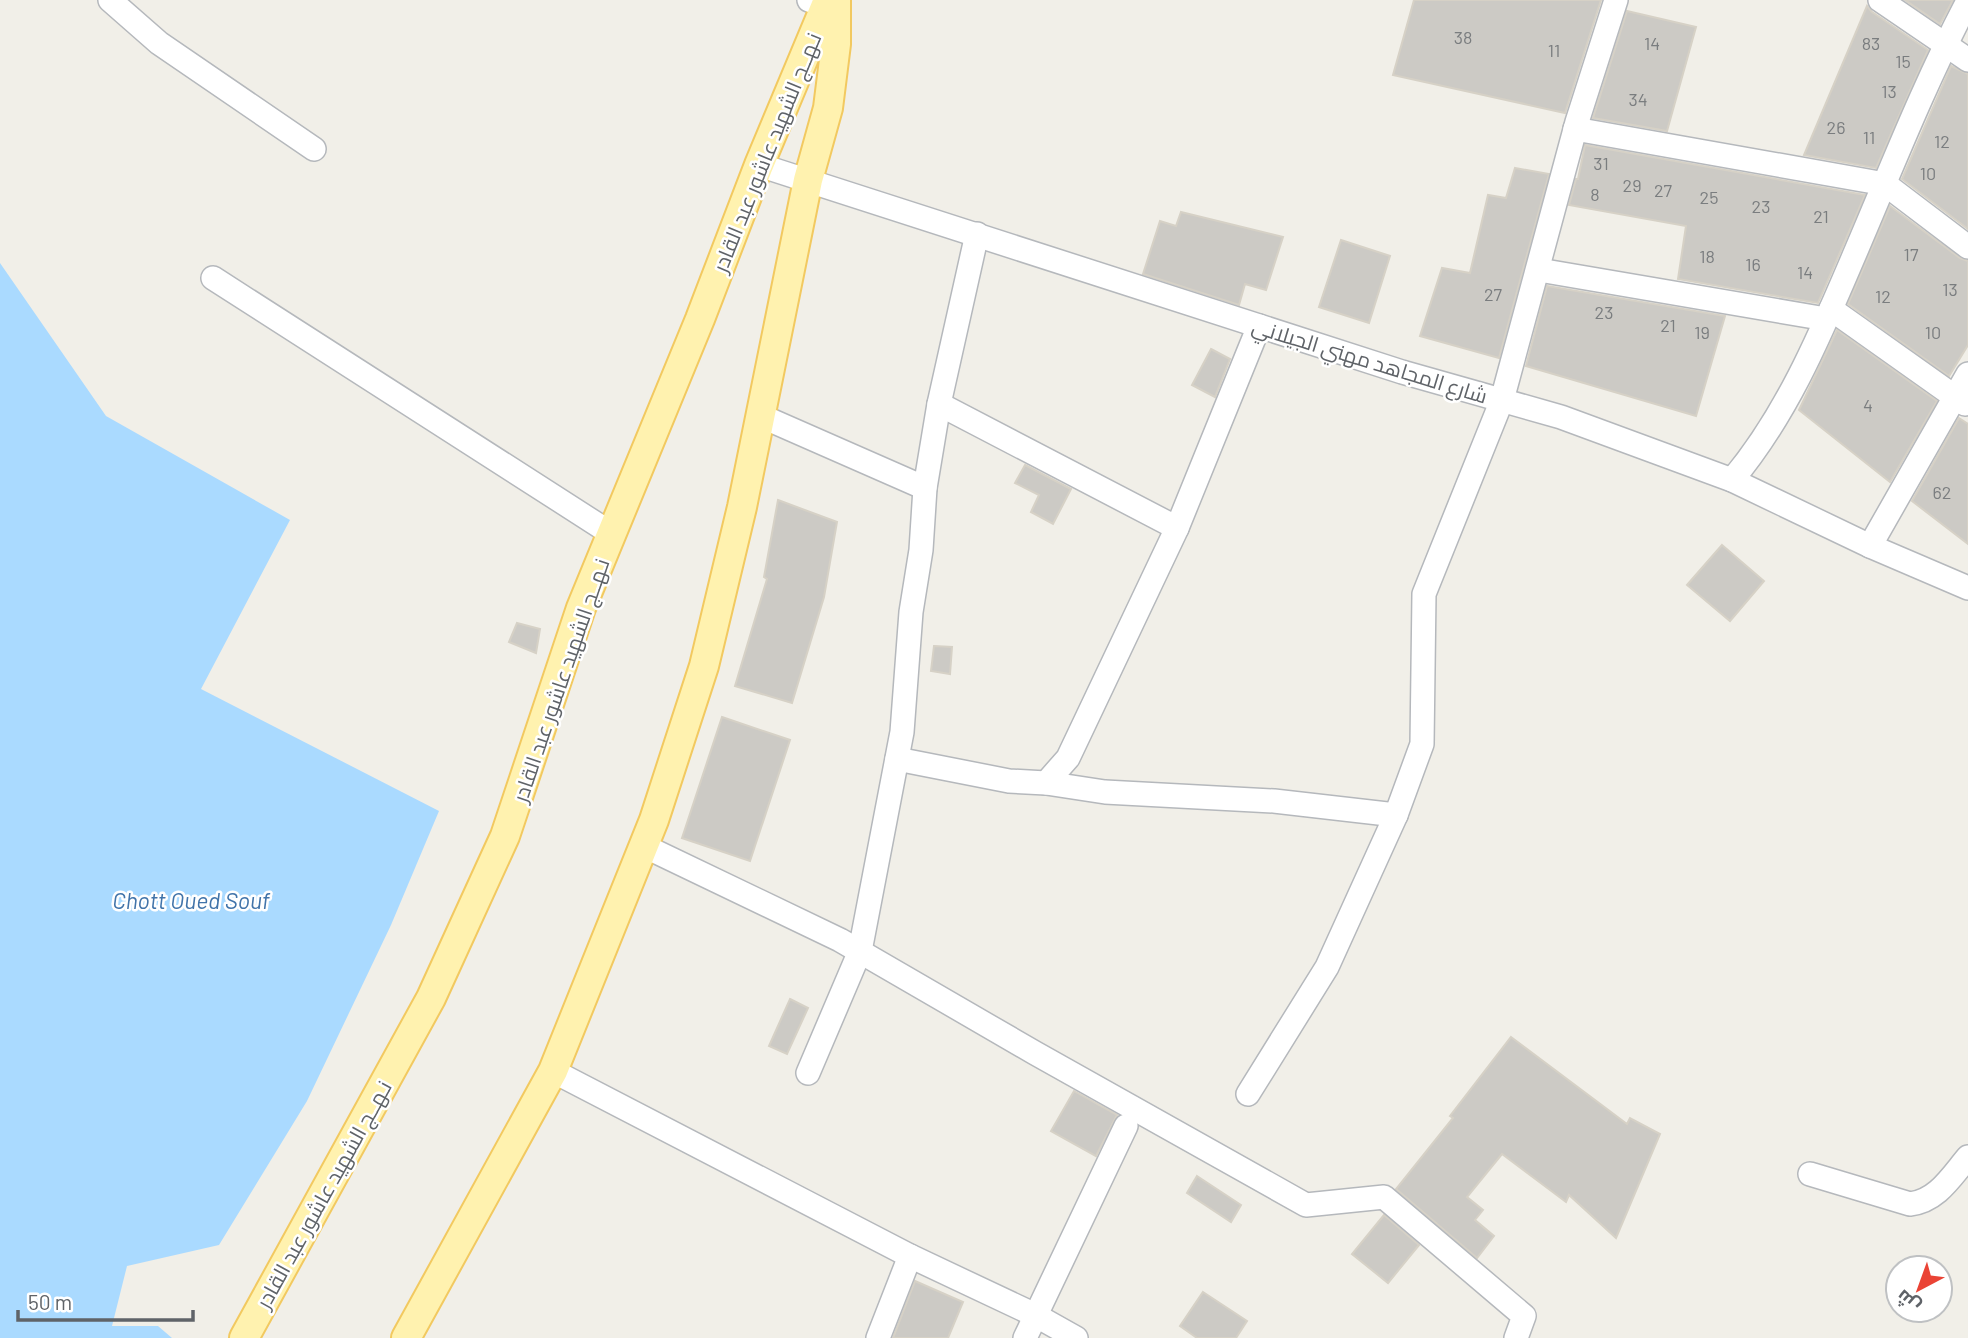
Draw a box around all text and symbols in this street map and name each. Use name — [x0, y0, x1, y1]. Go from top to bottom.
house number: 38 — [1454, 26, 1472, 48]
street label: نـهــج الشهيد عاشور عبد القادر — [706, 29, 828, 277]
house number: 14 — [1644, 32, 1660, 54]
house number: 83 — [1862, 32, 1880, 54]
house number: 11 — [1548, 39, 1560, 61]
house number: 15 — [1895, 50, 1911, 72]
house number: 13 — [1881, 80, 1897, 102]
house number: 34 — [1628, 88, 1648, 110]
house number: 26 — [1827, 116, 1845, 138]
house number: 11 — [1863, 126, 1875, 148]
house number: 12 — [1934, 130, 1950, 152]
house number: 31 — [1593, 152, 1609, 174]
house number: 10 — [1920, 162, 1936, 184]
house number: 29 — [1622, 174, 1642, 196]
house number: 27 — [1654, 179, 1673, 201]
house number: 8 — [1590, 183, 1600, 205]
house number: 25 — [1700, 186, 1718, 208]
house number: 23 — [1752, 195, 1770, 217]
house number: 21 — [1813, 205, 1829, 227]
house number: 17 — [1904, 243, 1919, 265]
house number: 18 — [1699, 245, 1715, 267]
house number: 16 — [1745, 253, 1761, 275]
house number: 14 — [1797, 261, 1813, 283]
house number: 13 — [1942, 278, 1958, 300]
house number: 27 — [1484, 283, 1503, 305]
house number: 12 — [1875, 285, 1891, 307]
house number: 23 — [1595, 301, 1613, 323]
street label: شارع المجاهد مهني الجيلاني — [1248, 312, 1491, 413]
house number: 21 — [1660, 314, 1676, 336]
house number: 19 — [1694, 321, 1710, 343]
house number: 10 — [1925, 321, 1941, 343]
house number: 4 — [1863, 394, 1873, 416]
house number: 62 — [1933, 481, 1951, 503]
street label: نـهــج الشهيد عاشور عبد القادر — [506, 555, 616, 807]
water label: Chott Oued Souf — [112, 886, 271, 914]
street label: نـهــج الشهيد عاشور عبد القادر — [249, 1076, 399, 1314]
north arrow — [1884, 1254, 1954, 1324]
scale bar — [18, 1278, 192, 1322]
text: ش — [1891, 1285, 1925, 1319]
text: 50 m — [28, 1289, 72, 1314]

